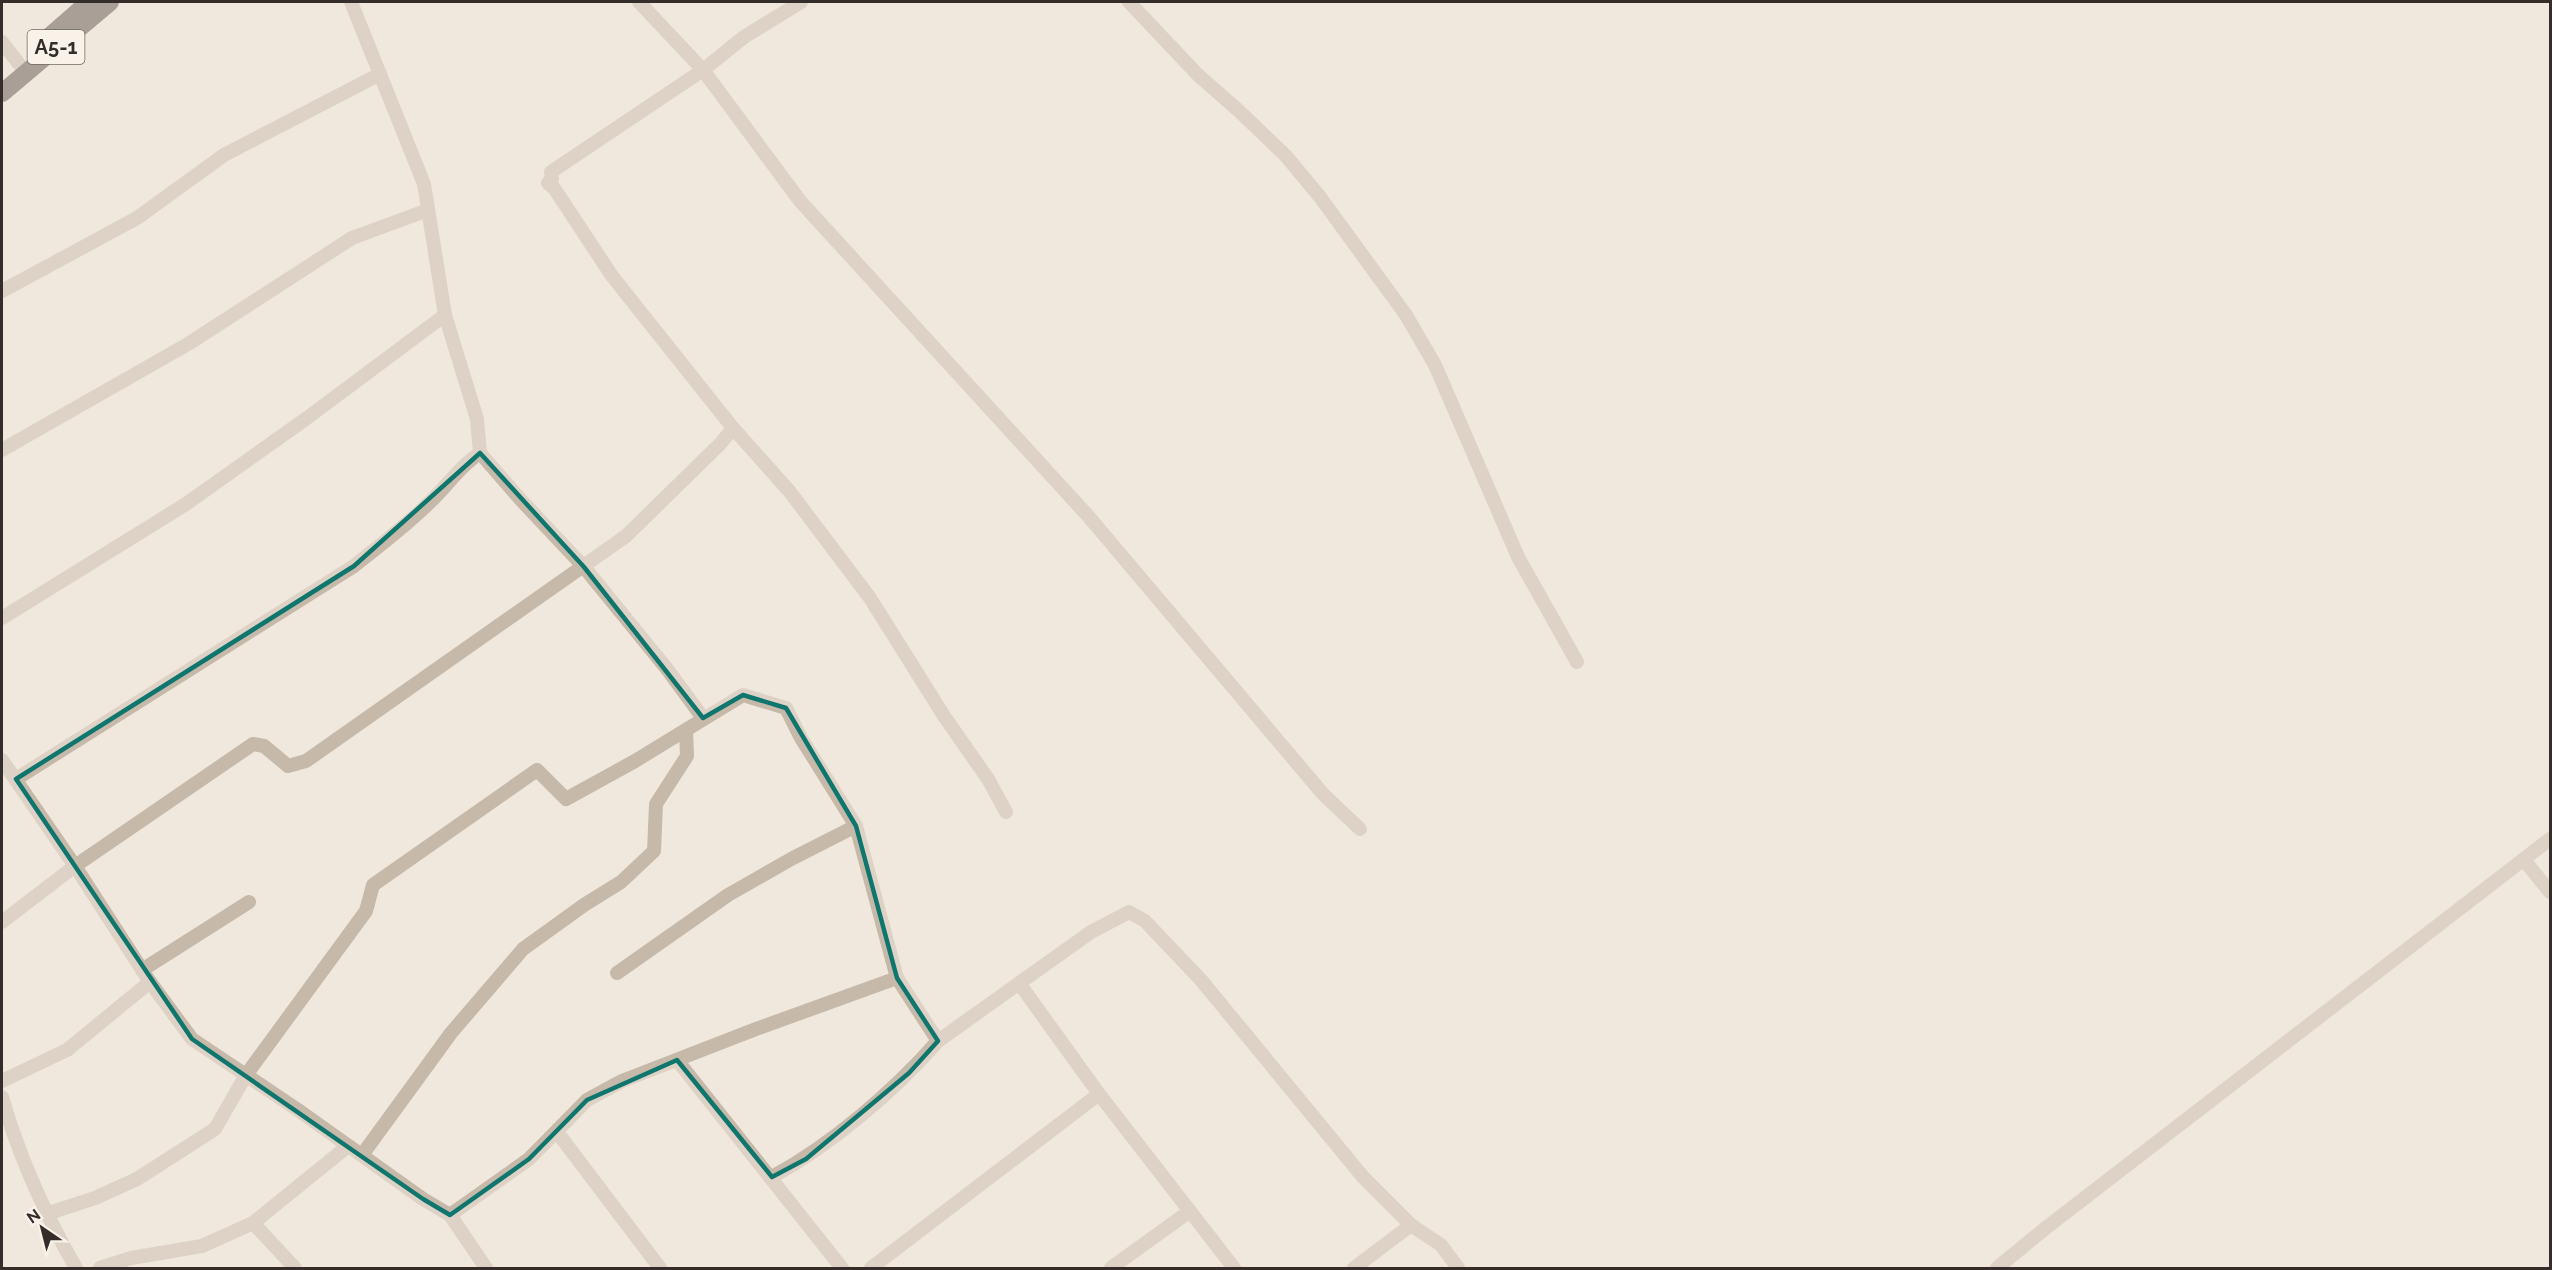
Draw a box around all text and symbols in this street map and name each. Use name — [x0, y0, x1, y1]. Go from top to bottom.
road number: A5-1 — [28, 30, 84, 64]
north arrow — [12, 1198, 72, 1258]
text: N — [23, 1205, 44, 1227]

